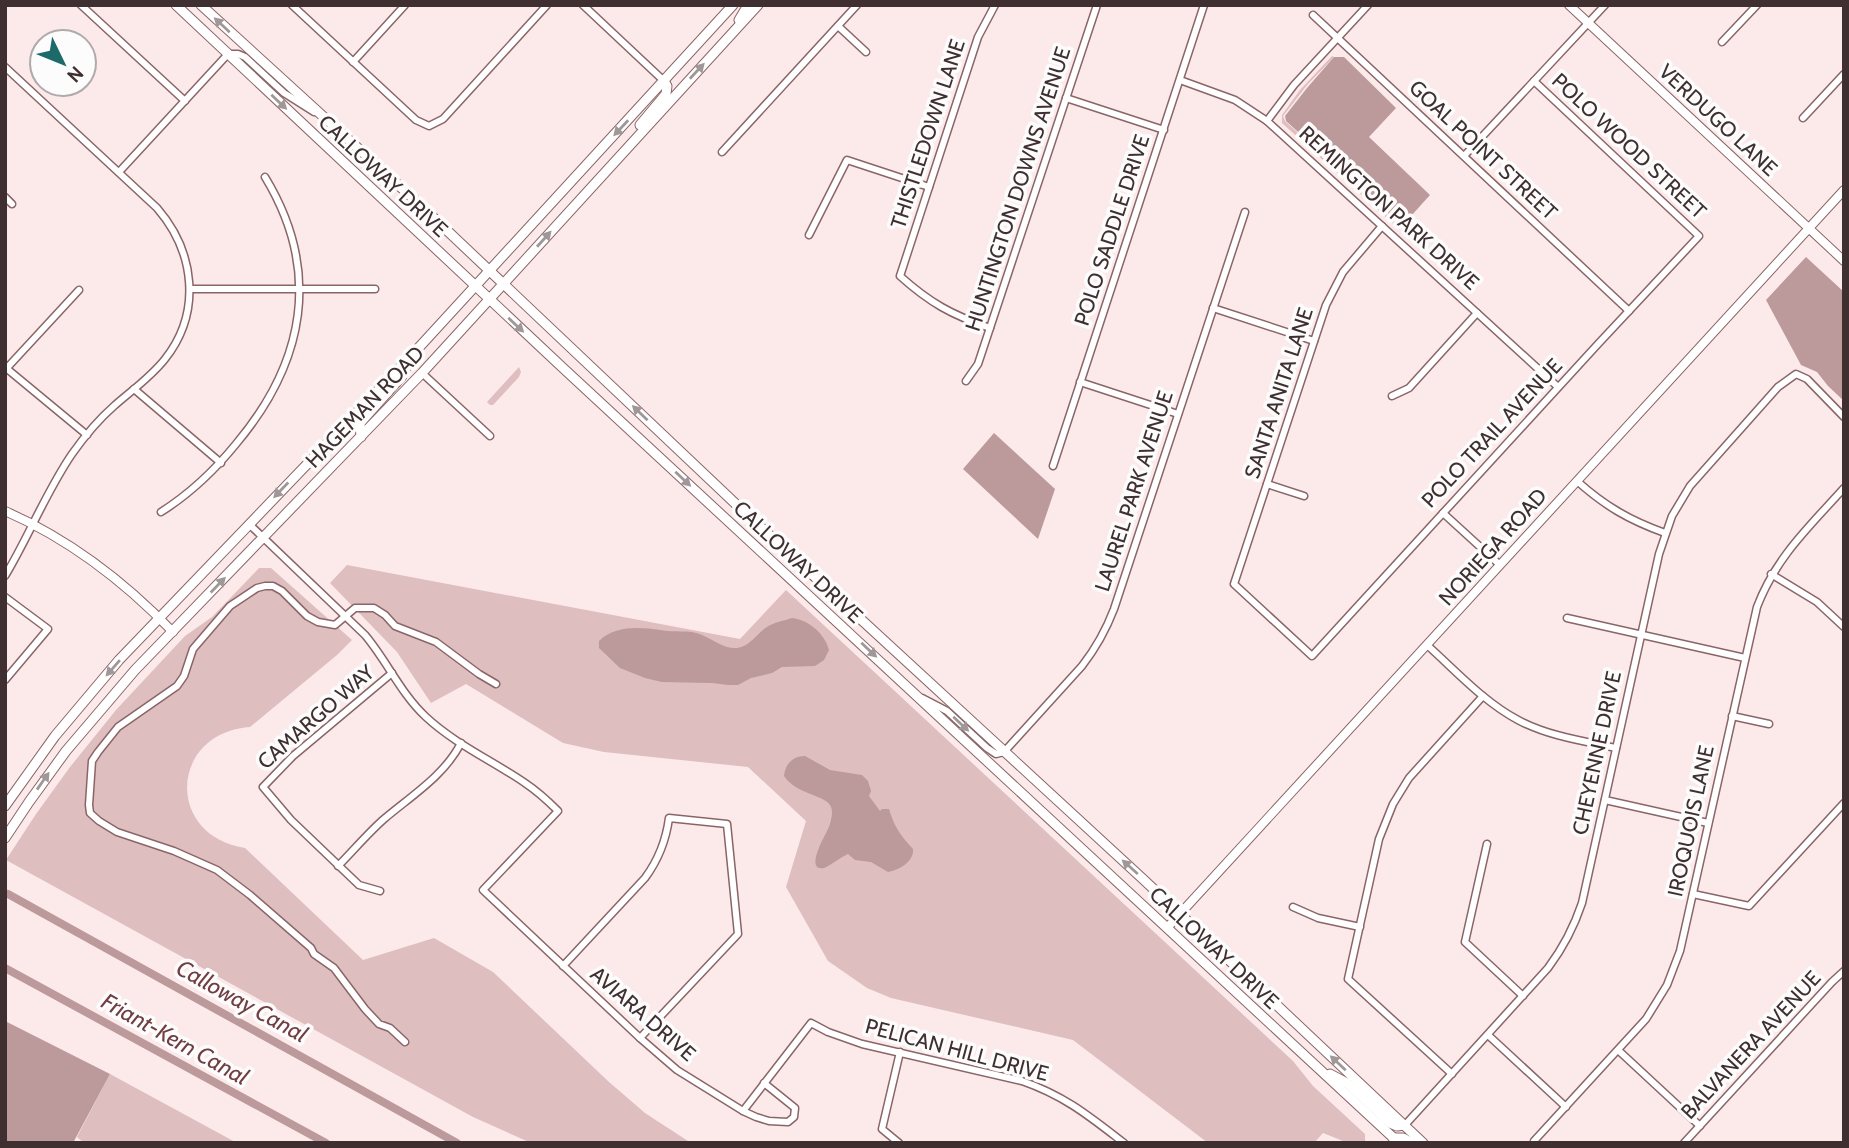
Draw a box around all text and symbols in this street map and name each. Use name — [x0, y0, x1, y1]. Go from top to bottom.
one-way arrow — [214, 17, 231, 33]
north arrow — [28, 28, 98, 98]
street label: THISTLEDOWN LANE — [885, 36, 970, 232]
street label: HUNTINGTON DOWNS AVENUE — [960, 44, 1075, 334]
street label: VERDUGO LANE — [1654, 59, 1783, 181]
text: N — [62, 61, 88, 87]
one-way arrow — [689, 62, 705, 80]
street label: POLO WOOD STREET — [1547, 68, 1712, 224]
street label: GOAL POINT STREET — [1404, 75, 1562, 225]
one-way arrow — [270, 94, 287, 110]
street label: CALLOWAY DRIVE — [314, 109, 453, 242]
one-way arrow — [613, 119, 629, 137]
street label: REMINGTON PARK DRIVE — [1294, 120, 1484, 295]
street label: POLO SADDLE DRIVE — [1069, 131, 1154, 329]
one-way arrow — [536, 230, 552, 248]
street label: SANTA ANITA LANE — [1239, 304, 1318, 482]
one-way arrow — [507, 317, 525, 333]
street label: HAGEMAN ROAD — [300, 341, 429, 473]
street label: POLO TRAIL AVENUE — [1416, 353, 1567, 512]
street label: LAUREL PARK AVENUE — [1089, 387, 1178, 594]
one-way arrow — [632, 405, 649, 421]
one-way arrow — [674, 471, 691, 487]
one-way arrow — [273, 482, 290, 499]
street label: NORIEGA ROAD — [1434, 483, 1552, 610]
street label: CALLOWAY DRIVE — [729, 495, 868, 628]
one-way arrow — [209, 577, 226, 594]
one-way arrow — [860, 642, 877, 658]
one-way arrow — [105, 659, 121, 676]
street label: CAMARGO WAY — [252, 659, 380, 774]
street label: CHEYENNE DRIVE — [1567, 669, 1626, 837]
one-way arrow — [952, 716, 969, 732]
street label: IROQUOIS LANE — [1662, 743, 1719, 899]
one-way arrow — [36, 772, 50, 790]
one-way arrow — [1121, 859, 1139, 875]
street label: CALLOWAY DRIVE — [1145, 881, 1284, 1014]
water label: Calloway Canal — [172, 954, 313, 1049]
street label: AVIARA DRIVE — [586, 961, 701, 1066]
street label: BALVANERA AVENUE — [1676, 965, 1826, 1124]
water label: Friant-Kern Canal — [97, 987, 254, 1091]
street label: PELICAN HILL DRIVE — [863, 1013, 1051, 1086]
one-way arrow — [1330, 1055, 1347, 1071]

